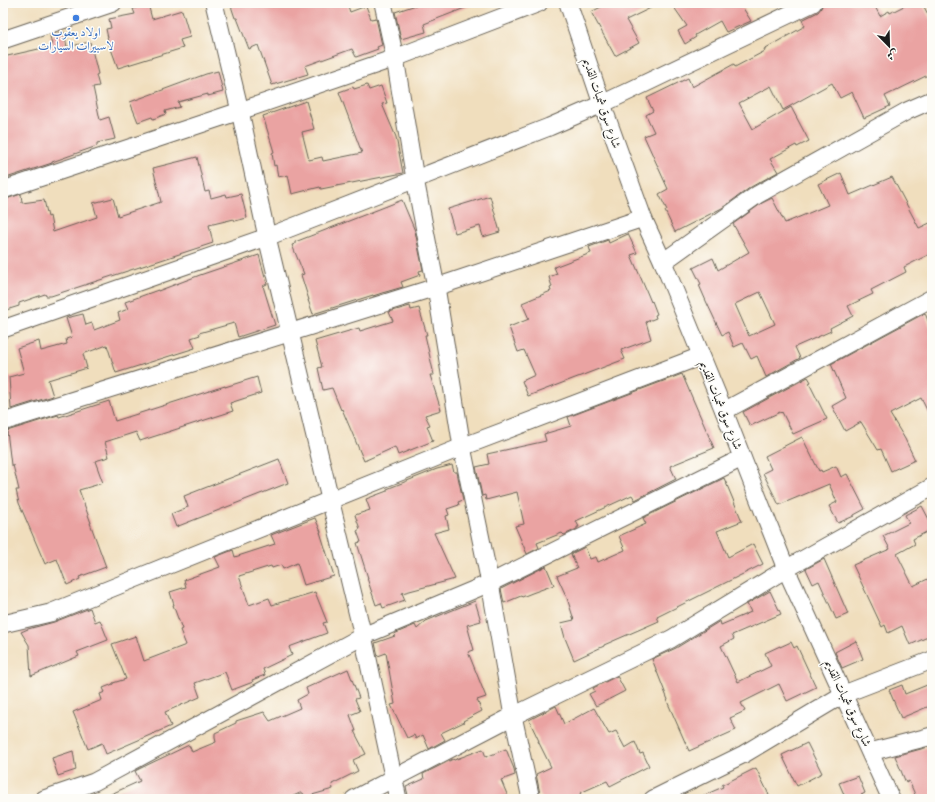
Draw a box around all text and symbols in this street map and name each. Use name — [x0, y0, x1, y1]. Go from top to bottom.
marker: اولاد يعقوب لاسبيرات السيارات — [71, 13, 81, 23]
place label: اولاد يعقوب لاسبيرات السيارات — [38, 24, 114, 54]
north arrow — [869, 26, 909, 66]
text: ش — [885, 46, 901, 64]
street label: شارع سوق شمبات القديم — [576, 56, 625, 151]
street label: شارع سوق شمبات القديم — [693, 358, 746, 453]
street label: شارع سوق شمبات القديم — [818, 657, 875, 751]

